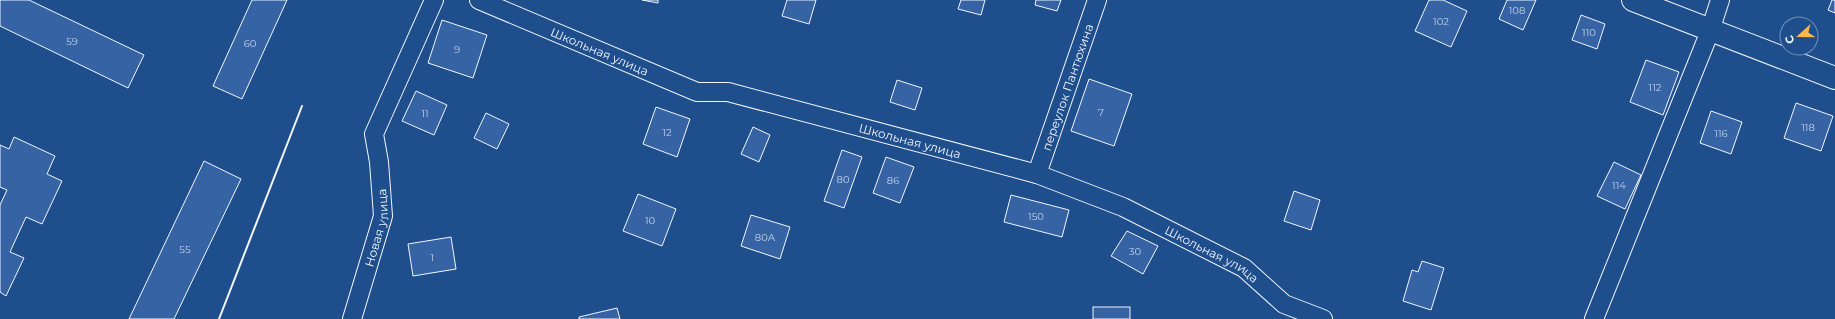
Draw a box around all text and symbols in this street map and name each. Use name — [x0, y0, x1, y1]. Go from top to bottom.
house number: 108 — [1509, 4, 1525, 17]
house number: 102 — [1433, 15, 1449, 28]
north arrow — [1779, 16, 1819, 56]
street label: переулок Пантюхина — [1038, 22, 1096, 153]
street label: Школьная улица — [548, 24, 651, 78]
house number: 110 — [1582, 26, 1596, 39]
text: С — [1782, 33, 1798, 46]
house number: 59 — [66, 35, 78, 48]
house number: 60 — [244, 37, 257, 50]
house number: 9 — [454, 43, 460, 56]
house number: 112 — [1649, 81, 1662, 94]
house number: 7 — [1098, 106, 1104, 119]
house number: 11 — [421, 107, 429, 120]
street label: Школьная улица — [857, 120, 963, 161]
house number: 118 — [1801, 121, 1815, 134]
house number: 12 — [662, 126, 672, 139]
house number: 116 — [1714, 127, 1728, 140]
house number: 80 — [837, 173, 850, 186]
house number: 86 — [887, 174, 899, 187]
house number: 114 — [1612, 179, 1626, 192]
street label: Новая улица — [361, 188, 391, 268]
house number: 150 — [1028, 210, 1044, 223]
house number: 10 — [645, 214, 655, 227]
street label: Школьная улица — [1163, 222, 1262, 285]
house number: 80А — [755, 231, 776, 244]
house number: 55 — [179, 243, 191, 256]
house number: 30 — [1129, 245, 1142, 258]
house number: 1 — [430, 251, 434, 264]

